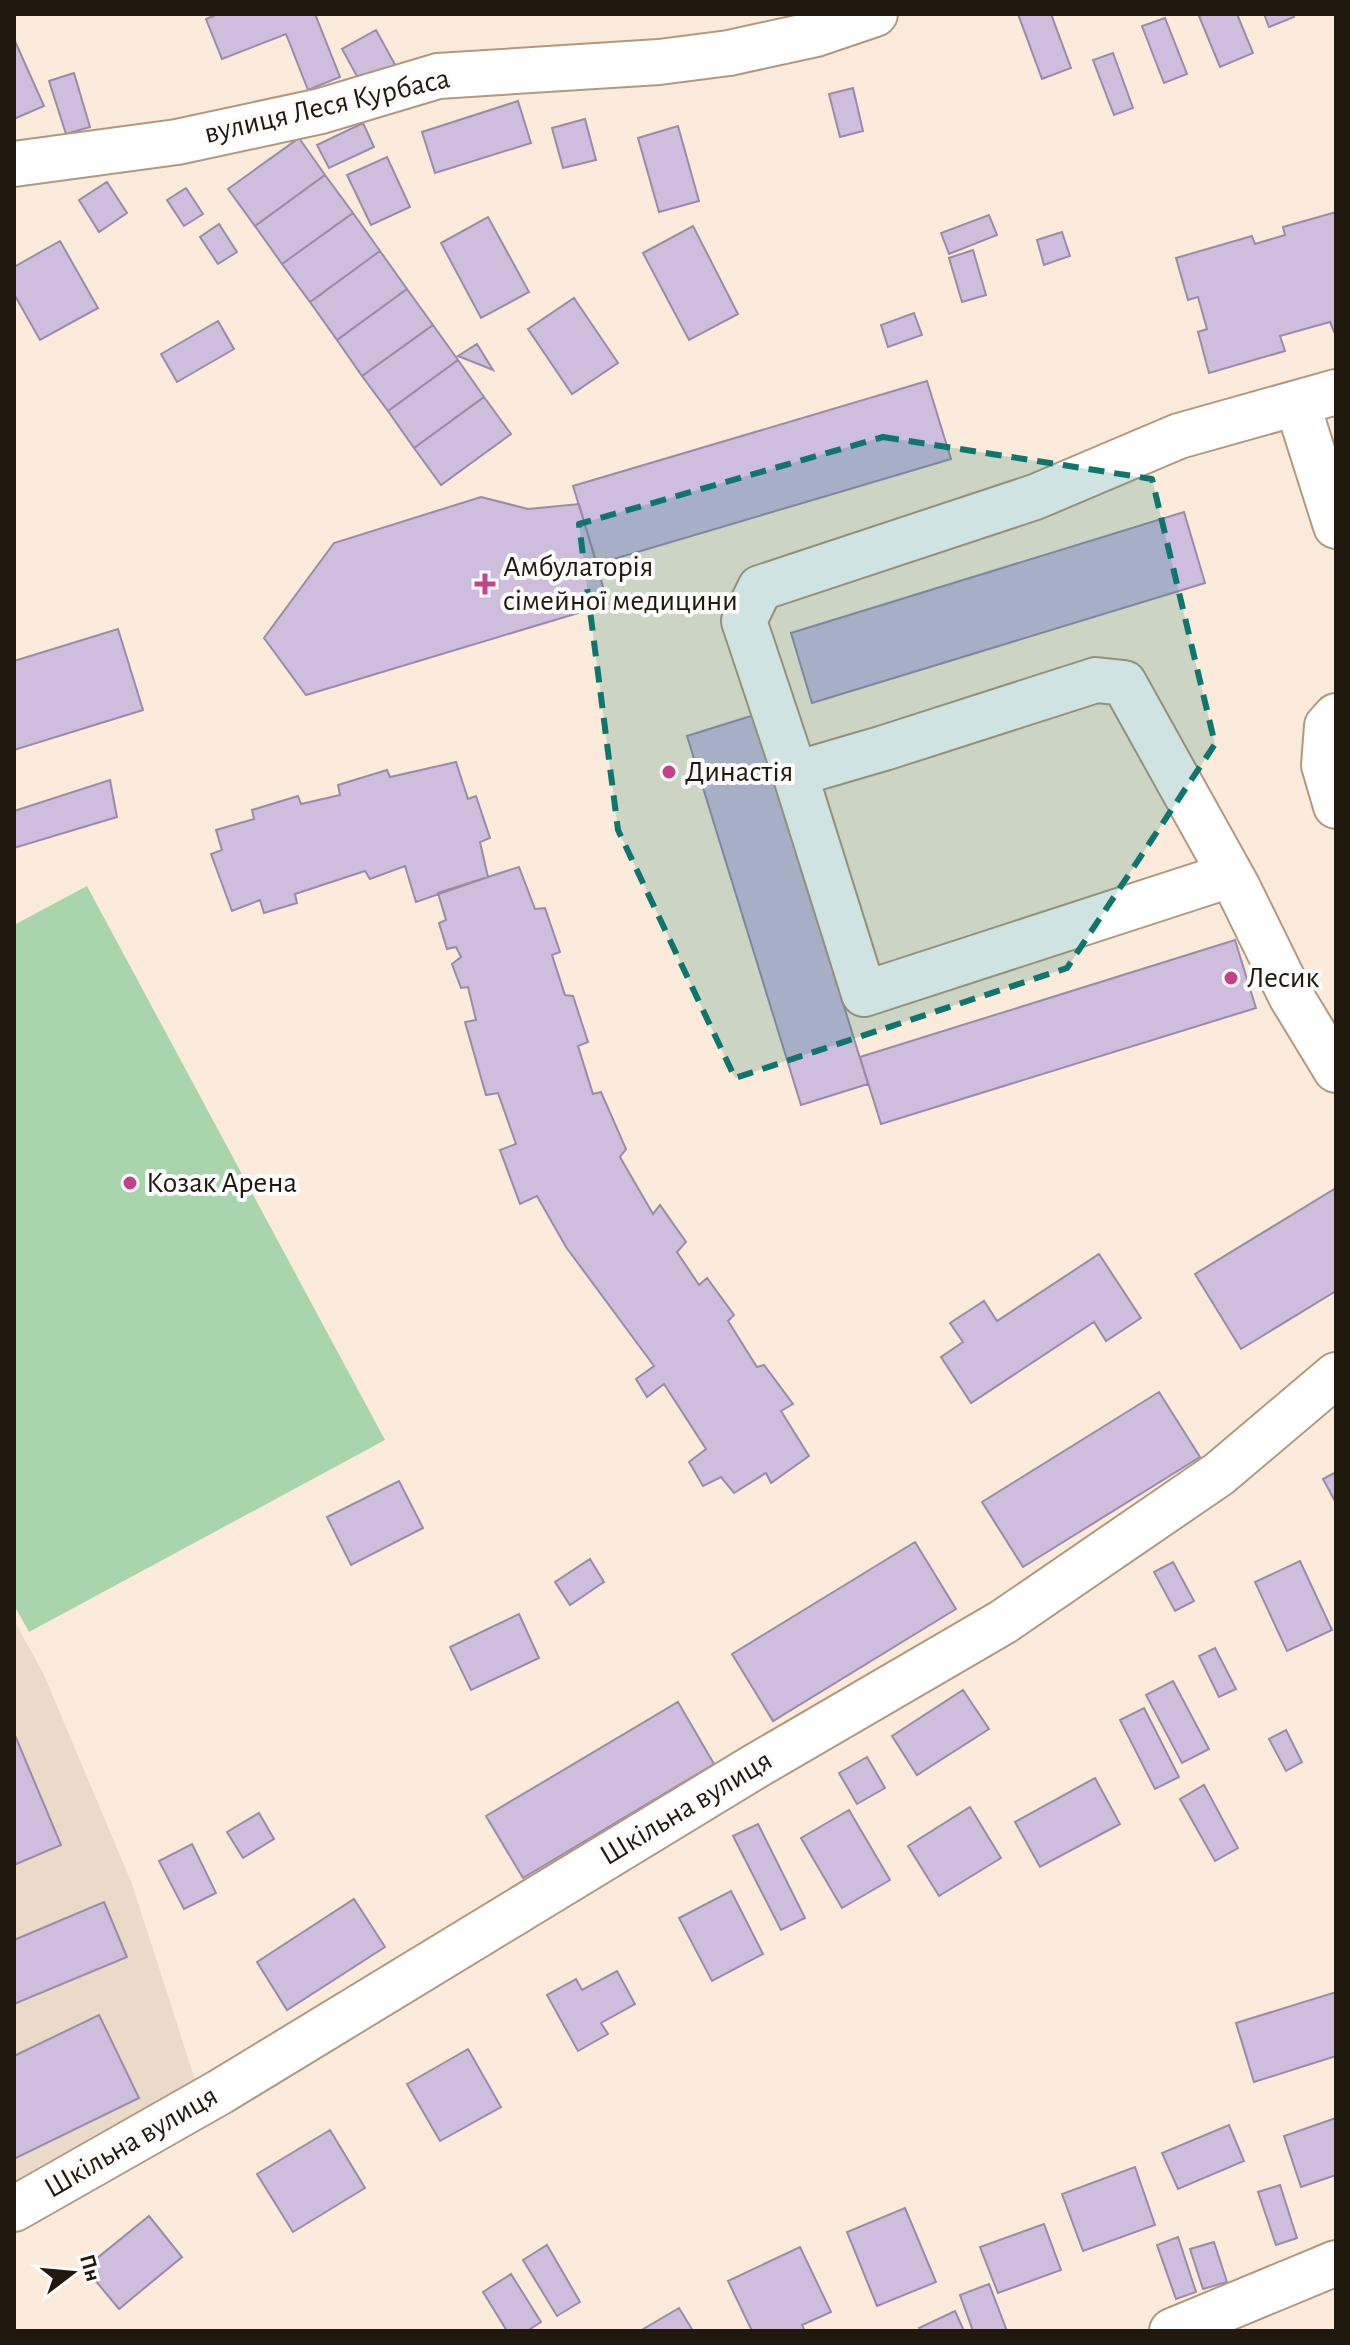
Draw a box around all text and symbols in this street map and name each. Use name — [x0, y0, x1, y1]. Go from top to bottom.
street label: вулиця Леся Курбаса — [201, 63, 453, 149]
place label: Амбулаторія сімейної медицини — [503, 552, 738, 616]
marker: Амбулаторія сімейної медицини — [474, 573, 496, 595]
place label: Династiя — [685, 757, 793, 787]
marker: Династiя — [660, 763, 678, 781]
place label: Лесик — [1247, 963, 1319, 993]
marker: Лесик — [1222, 969, 1240, 987]
place label: Козак Арена — [146, 1168, 297, 1198]
marker: Козак Арена — [121, 1174, 139, 1192]
street label: Шкільна вулиця — [595, 1745, 777, 1871]
street label: Шкільна вулиця — [39, 2080, 223, 2204]
north arrow — [32, 2233, 112, 2313]
text: Пн — [76, 2252, 105, 2284]

